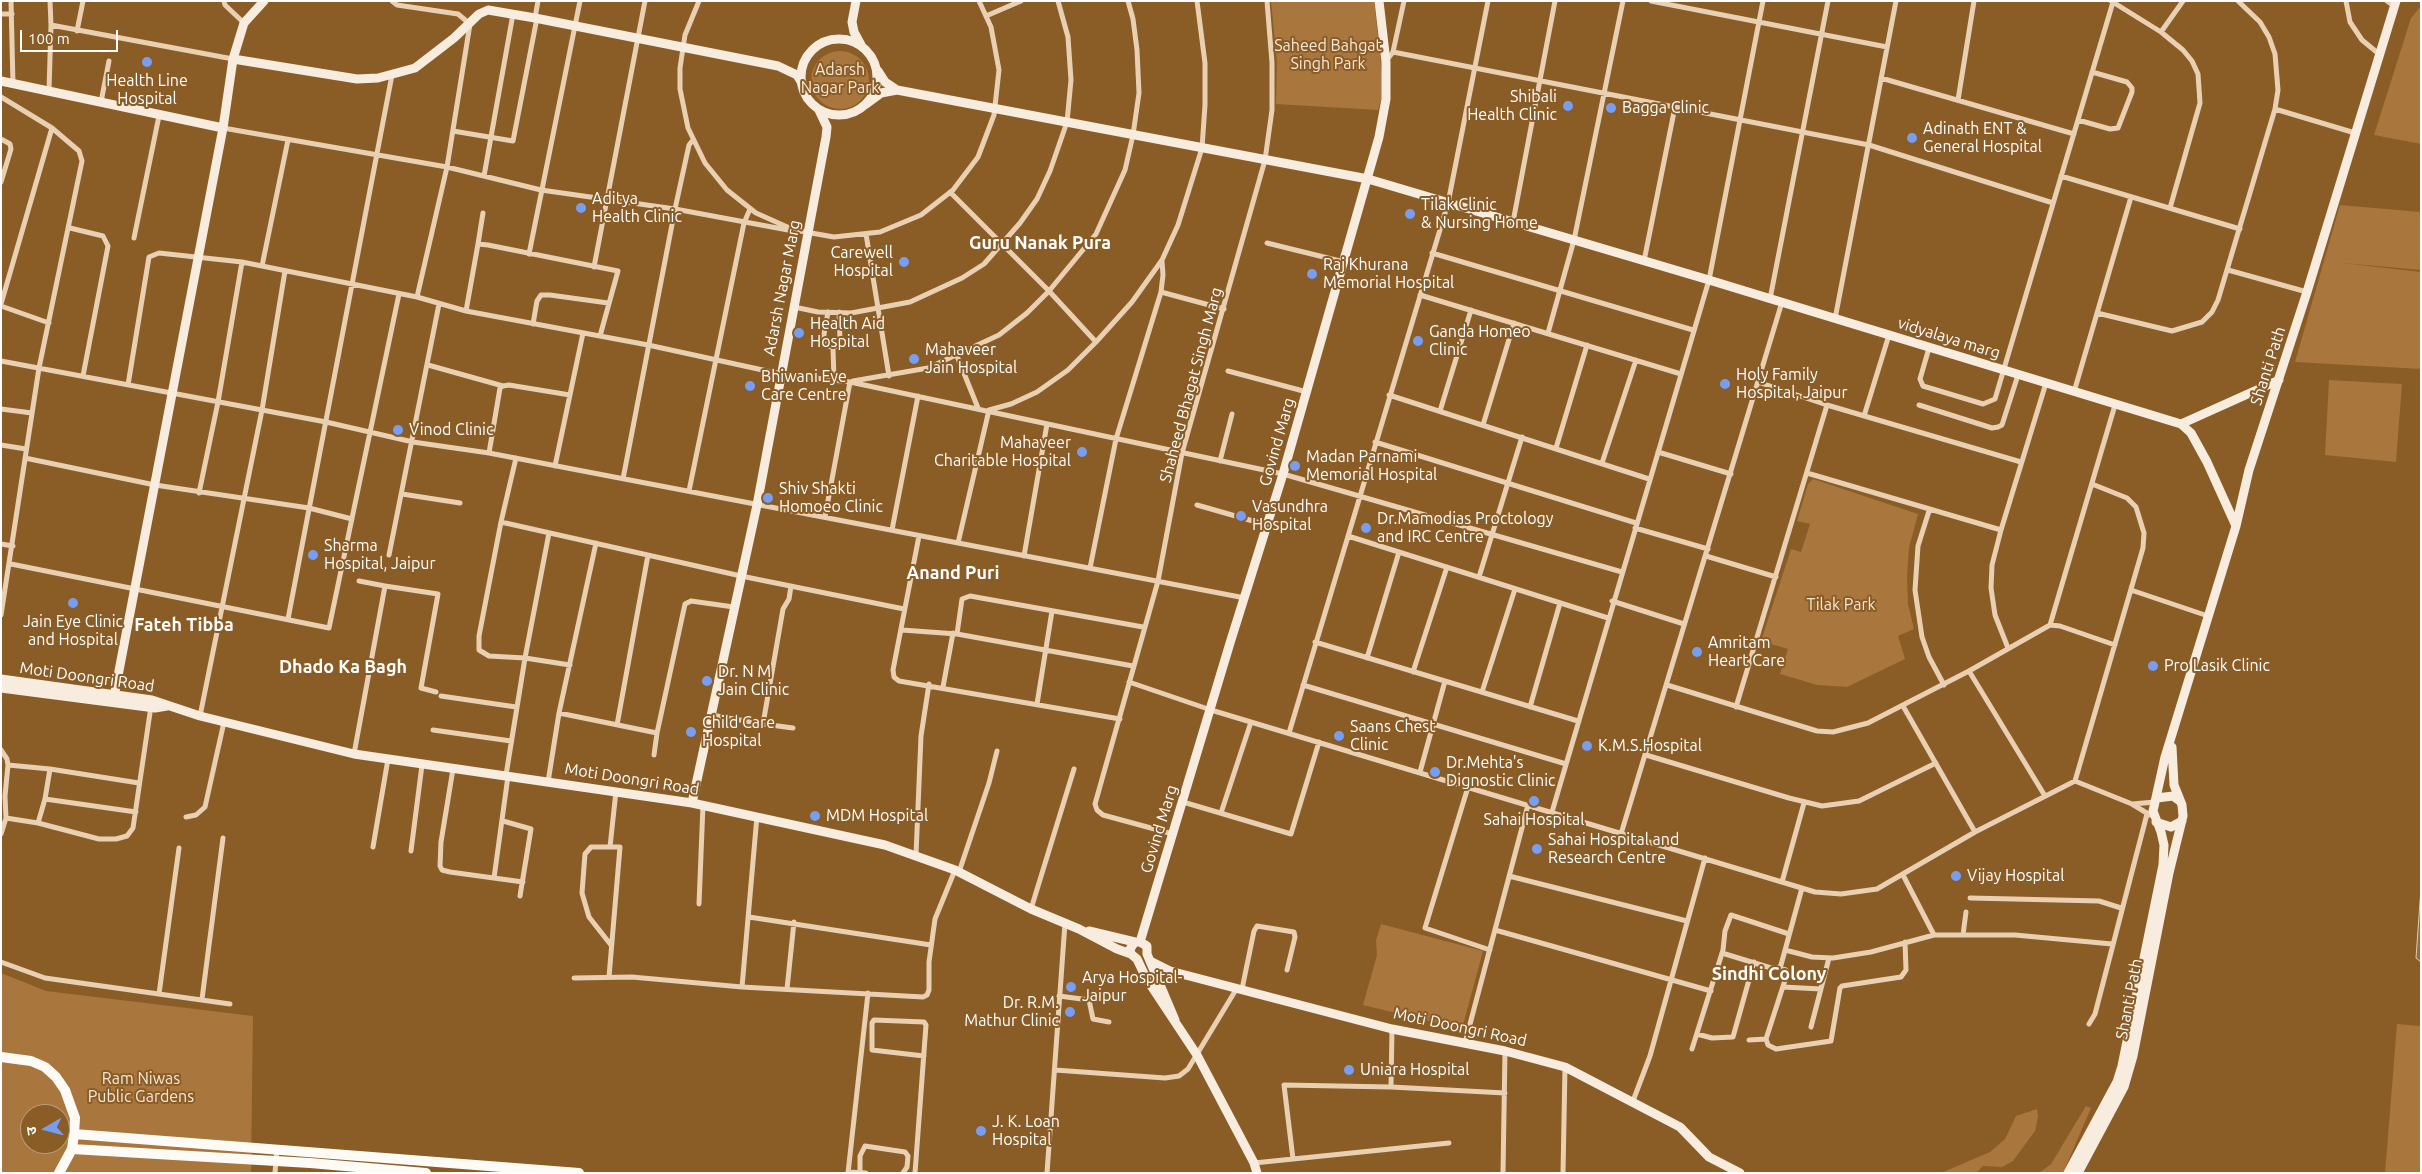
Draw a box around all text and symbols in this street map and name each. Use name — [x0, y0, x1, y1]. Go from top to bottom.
scale bar — [22, 20, 120, 52]
text: 100 m — [28, 30, 70, 47]
park label: Saheed Bahgat Singh Park — [1274, 36, 1382, 74]
marker: Health Line Hospital — [140, 55, 154, 69]
park label: Adarsh Nagar Park — [801, 60, 879, 98]
place label: Health Line Hospital — [106, 71, 188, 109]
place label: Shibali Health Clinic — [1467, 87, 1557, 125]
place label: Bagga Clinic — [1622, 98, 1709, 118]
marker: Shibali Health Clinic — [1561, 99, 1575, 113]
marker: Bagga Clinic — [1604, 101, 1618, 115]
place label: Adinath ENT & General Hospital — [1923, 119, 2042, 157]
marker: Adinath ENT & General Hospital — [1905, 131, 1919, 145]
place label: Aditya Health Clinic — [592, 189, 682, 227]
place label: Tilak Clinic & Nursing Home — [1421, 195, 1538, 233]
marker: Aditya Health Clinic — [574, 201, 588, 215]
marker: Tilak Clinic & Nursing Home — [1403, 207, 1417, 221]
street label: Adarsh Nagar Marg — [759, 218, 805, 358]
district label: Guru Nanak Pura — [969, 232, 1111, 254]
place label: Carewell Hospital — [830, 243, 893, 281]
marker: Carewell Hospital — [897, 255, 911, 269]
place label: Raj Khurana Memorial Hospital — [1323, 255, 1454, 293]
marker: Raj Khurana Memorial Hospital — [1305, 267, 1319, 281]
street label: Shaheed Bhagat Singh Marg — [1156, 285, 1226, 485]
street label: vidyalaya marg — [1895, 313, 2003, 363]
place label: Health Aid Hospital — [810, 314, 885, 352]
place label: Ganda Homeo Clinic — [1429, 322, 1531, 360]
street label: Shanti Path — [2246, 324, 2290, 408]
marker: Health Aid Hospital — [792, 326, 806, 340]
marker: Ganda Homeo Clinic — [1411, 334, 1425, 348]
place label: Mahaveer Jain Hospital — [925, 340, 1017, 378]
marker: Mahaveer Jain Hospital — [907, 352, 921, 366]
place label: Holy Family Hospital, Jaipur — [1736, 365, 1848, 403]
place label: Bhiwani Eye Care Centre — [761, 367, 847, 405]
marker: Holy Family Hospital, Jaipur — [1718, 377, 1732, 391]
marker: Bhiwani Eye Care Centre — [743, 379, 757, 393]
street label: Govind Marg — [1255, 396, 1299, 488]
place label: Vinod Clinic — [409, 420, 493, 440]
marker: Vinod Clinic — [391, 423, 405, 437]
place label: Mahaveer Charitable Hospital — [934, 433, 1071, 471]
marker: Mahaveer Charitable Hospital — [1075, 445, 1089, 459]
place label: Madan Parnami Memorial Hospital — [1306, 447, 1437, 485]
marker: Madan Parnami Memorial Hospital — [1288, 459, 1302, 473]
place label: Shiv Shakti Homoeo Clinic — [779, 479, 883, 517]
marker: Shiv Shakti Homoeo Clinic — [761, 491, 775, 505]
place label: Vasundhra Hospital — [1252, 497, 1328, 535]
marker: Vasundhra Hospital — [1234, 509, 1248, 523]
place label: Dr.Mamodias Proctology and IRC Centre — [1377, 509, 1553, 547]
marker: Dr.Mamodias Proctology and IRC Centre — [1359, 521, 1373, 535]
place label: Sharma Hospital, Jaipur — [324, 536, 436, 574]
marker: Sharma Hospital, Jaipur — [306, 548, 320, 562]
district label: Anand Puri — [907, 562, 999, 584]
park label: Tilak Park — [1806, 595, 1876, 615]
marker: Jain Eye Clinic and Hospital — [66, 596, 80, 610]
place label: Jain Eye Clinic and Hospital — [23, 612, 123, 650]
district label: Fateh Tibba — [134, 614, 234, 636]
place label: Amritam Heart Care — [1708, 633, 1785, 671]
marker: Amritam Heart Care — [1690, 645, 1704, 659]
district label: Dhado Ka Bagh — [279, 656, 407, 678]
place label: Pro Lasik Clinic — [2164, 656, 2270, 676]
street label: Moti Doongri Road — [18, 658, 156, 696]
marker: Pro Lasik Clinic — [2146, 659, 2160, 673]
place label: Dr. N M Jain Clinic — [718, 662, 789, 700]
marker: Dr. N M Jain Clinic — [700, 674, 714, 688]
place label: Child Care Hospital — [702, 713, 775, 751]
place label: Saans Chest Clinic — [1350, 717, 1436, 755]
marker: Child Care Hospital — [684, 725, 698, 739]
marker: Saans Chest Clinic — [1332, 729, 1346, 743]
place label: K.M.S.Hospital — [1598, 736, 1702, 756]
marker: K.M.S.Hospital — [1580, 739, 1594, 753]
place label: Dr.Mehta's Dignostic Clinic — [1446, 753, 1555, 791]
street label: Moti Doongri Road — [563, 759, 701, 799]
marker: Dr.Mehta's Dignostic Clinic — [1428, 765, 1442, 779]
street label: Govind Marg — [1136, 783, 1182, 875]
marker: Sahai Hospital — [1527, 794, 1541, 808]
place label: MDM Hospital — [826, 806, 928, 826]
marker: MDM Hospital — [808, 809, 822, 823]
place label: Sahai Hospital — [1484, 810, 1584, 830]
place label: Sahai Hospital and Research Centre — [1548, 830, 1679, 868]
marker: Sahai Hospital and Research Centre — [1530, 842, 1544, 856]
place label: Vijay Hospital — [1967, 866, 2064, 886]
marker: Vijay Hospital — [1949, 869, 1963, 883]
street label: Shanti Path — [2112, 957, 2146, 1041]
district label: Sindhi Colony — [1712, 963, 1826, 985]
place label: Arya Hospital- Jaipur — [1082, 968, 1182, 1006]
marker: Arya Hospital- Jaipur — [1064, 980, 1078, 994]
place label: Dr. R.M. Mathur Clinic — [964, 993, 1059, 1031]
street label: Moti Doongri Road — [1392, 1003, 1528, 1051]
marker: Dr. R.M. Mathur Clinic — [1063, 1005, 1077, 1019]
place label: Uniara Hospital — [1360, 1060, 1469, 1080]
marker: Uniara Hospital — [1342, 1063, 1356, 1077]
park label: Ram Niwas Public Gardens — [88, 1069, 194, 1107]
north arrow — [20, 1104, 70, 1154]
place label: J. K. Loan Hospital — [992, 1112, 1060, 1150]
marker: J. K. Loan Hospital — [974, 1124, 988, 1138]
text: उ — [23, 1126, 40, 1136]

